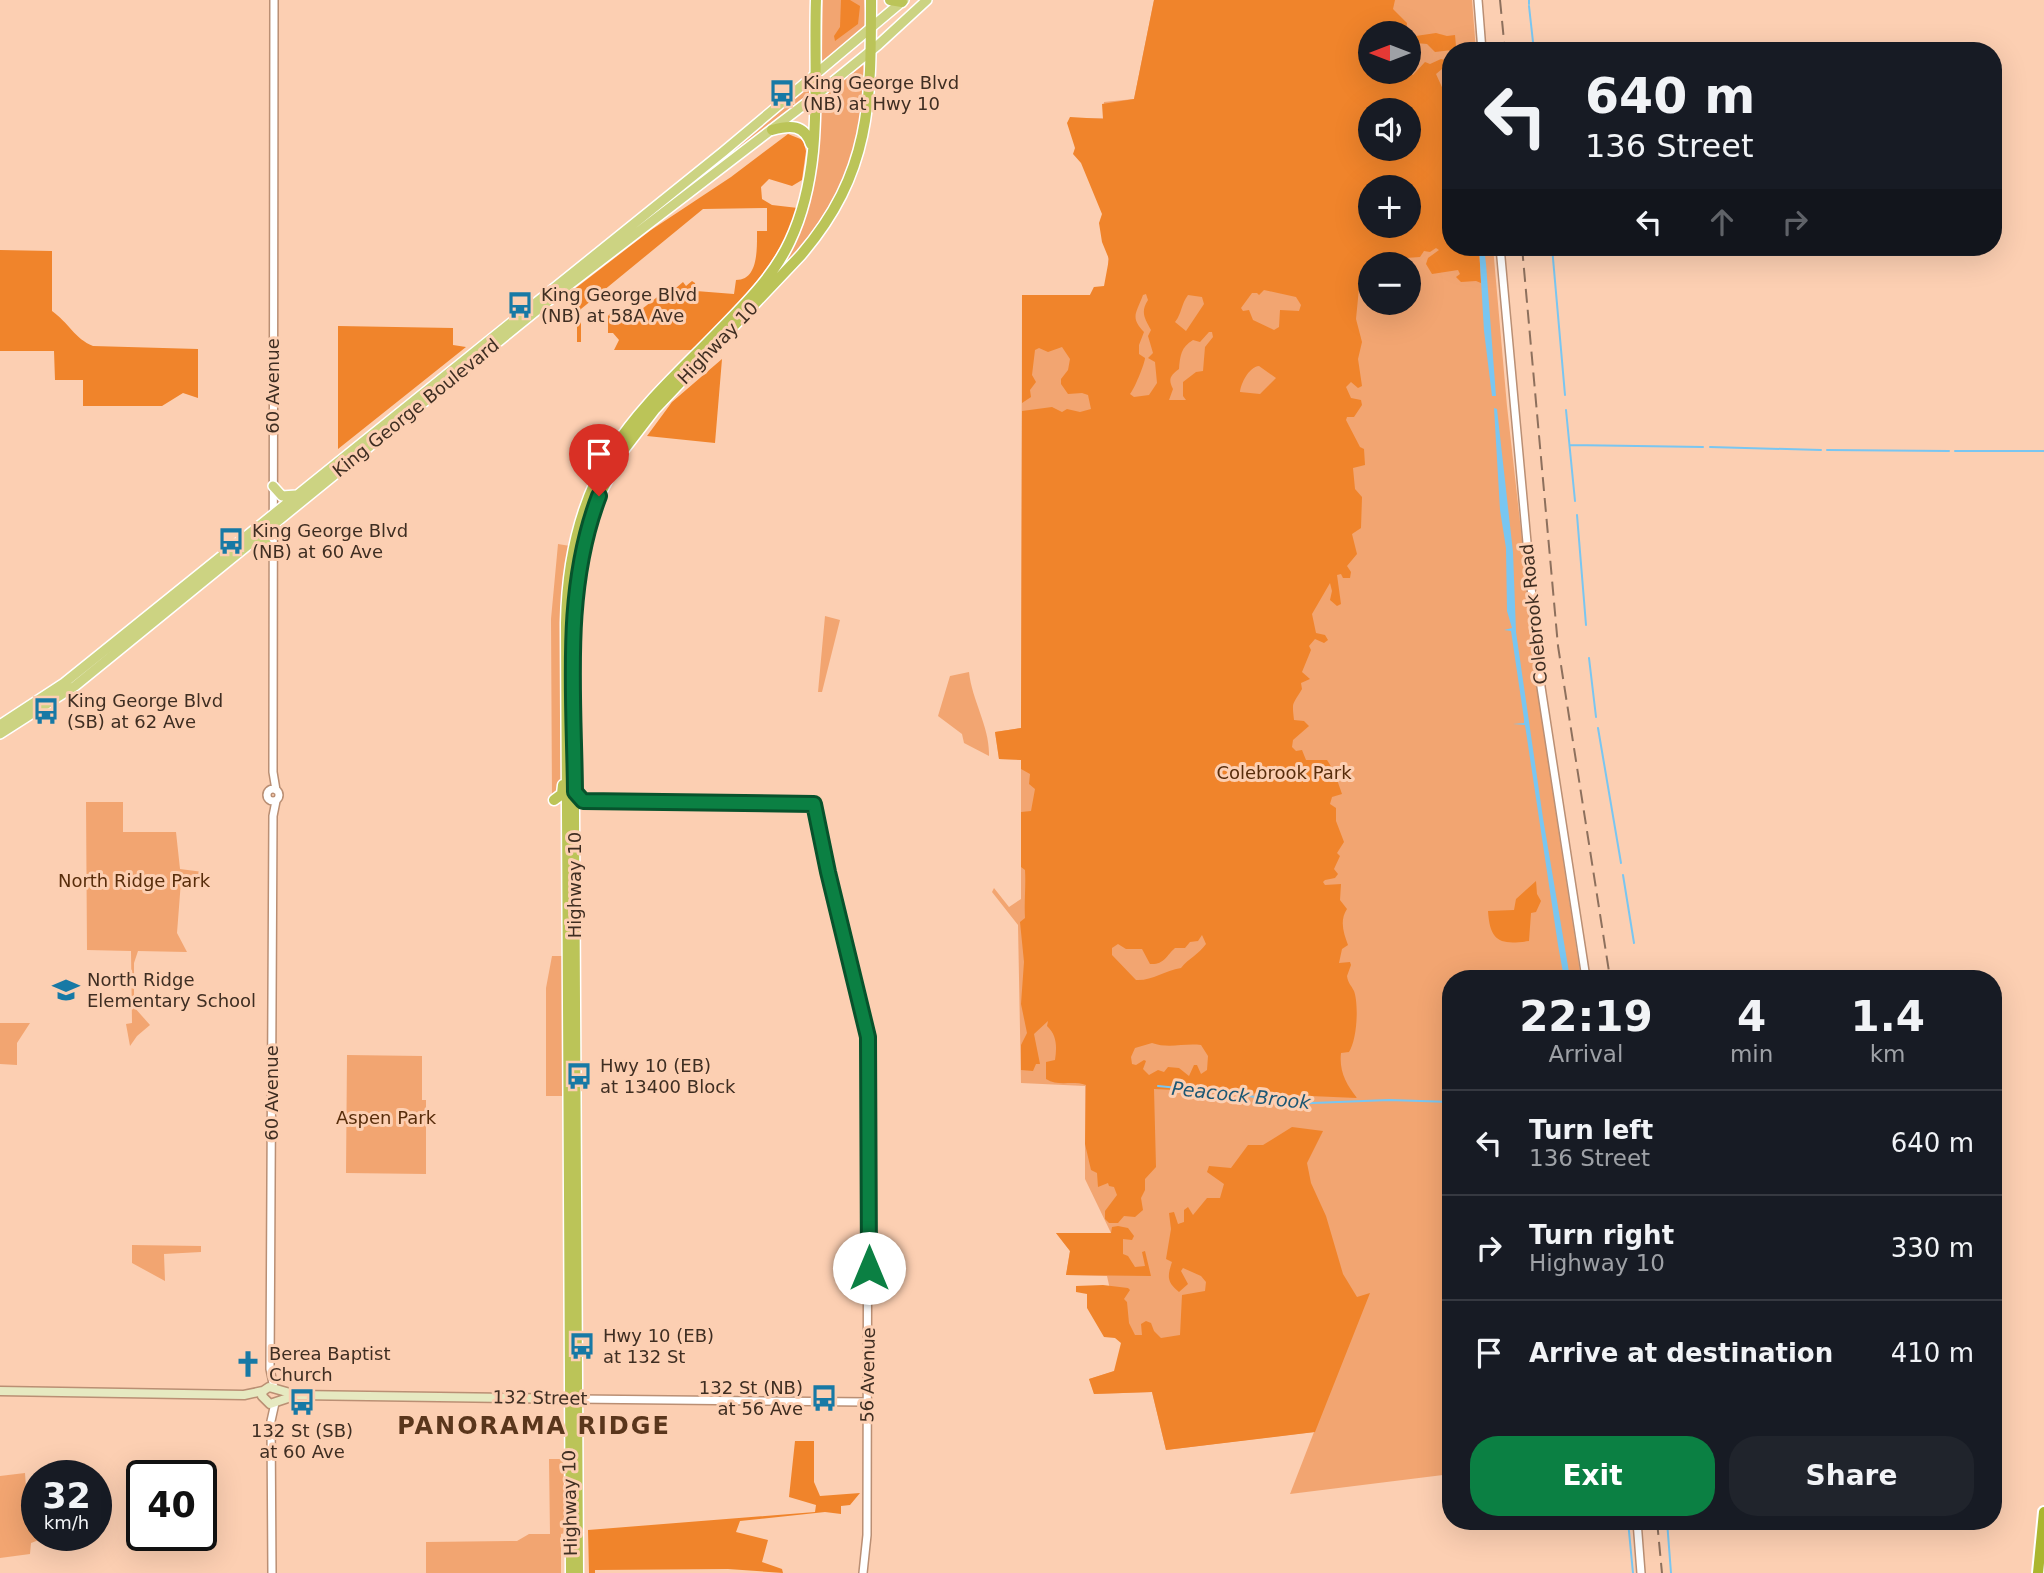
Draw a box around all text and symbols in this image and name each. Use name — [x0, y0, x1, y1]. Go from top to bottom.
north arrow — [1358, 21, 1421, 84]
map controls — [1358, 21, 1421, 315]
text: 640 m — [1585, 68, 1755, 125]
icon: left — [1470, 70, 1561, 161]
place label: King George Blvd (NB) at Hwy 10 — [803, 72, 959, 114]
bus stop icon: King George Blvd (NB) at Hwy 10 — [767, 78, 797, 108]
button: sound — [1358, 98, 1421, 161]
text: 136 Street — [1585, 127, 1753, 165]
button: + — [1358, 175, 1421, 238]
icon: left — [1630, 203, 1668, 241]
icon: ahead — [1703, 203, 1741, 241]
icon: right — [1776, 203, 1814, 241]
button: − — [1358, 252, 1421, 315]
place label: King George Blvd (NB) at 58A Ave — [541, 284, 697, 326]
bus stop icon: King George Blvd (NB) at 58A Ave — [505, 290, 535, 320]
street label: Highway 10 — [673, 297, 762, 388]
street label: King George Boulevard — [328, 334, 503, 481]
street label: 60 Avenue — [262, 338, 283, 434]
pin — [569, 424, 629, 496]
icon: arrive — [580, 435, 618, 473]
place label: King George Blvd (NB) at 60 Ave — [252, 520, 408, 562]
bus stop icon: King George Blvd (NB) at 60 Ave — [216, 526, 246, 556]
street label: Colebrook Road — [1516, 543, 1551, 685]
place label: King George Blvd (SB) at 62 Ave — [67, 690, 223, 732]
bus stop icon: King George Blvd (SB) at 62 Ave — [31, 696, 61, 726]
park label: Colebrook Park — [1216, 762, 1352, 783]
street label: Highway 10 — [564, 832, 585, 938]
park label: North Ridge Park — [58, 870, 211, 891]
place label: North Ridge Elementary School — [87, 969, 256, 1011]
school or university icon: North Ridge Elementary School — [51, 975, 81, 1005]
text: 22:19 — [1519, 992, 1653, 1041]
text: 4 — [1737, 992, 1766, 1041]
text: 1.4 — [1850, 992, 1925, 1041]
text: Arrival — [1549, 1041, 1623, 1067]
text: min — [1730, 1041, 1773, 1067]
text: km — [1870, 1041, 1906, 1067]
street label: 60 Avenue — [261, 1045, 282, 1141]
place label: Hwy 10 (EB) at 13400 Block — [600, 1055, 736, 1097]
bus stop icon: Hwy 10 (EB) at 13400 Block — [564, 1061, 594, 1091]
water label: Peacock Brook — [1171, 1077, 1312, 1113]
park label: Aspen Park — [336, 1107, 437, 1128]
text: Turn left — [1529, 1115, 1653, 1145]
icon: left — [1470, 1124, 1508, 1162]
text: 640 m — [1891, 1128, 1974, 1158]
text: 136 Street — [1529, 1145, 1650, 1171]
text: Turn right — [1529, 1220, 1674, 1250]
icon: right — [1470, 1229, 1508, 1267]
position arrow — [832, 1231, 906, 1305]
text: 330 m — [1891, 1233, 1974, 1263]
text: Highway 10 — [1529, 1250, 1665, 1276]
place label: Hwy 10 (EB) at 132 St — [603, 1325, 714, 1367]
street label: 56 Avenue — [856, 1327, 879, 1423]
bus stop icon: Hwy 10 (EB) at 132 St — [567, 1331, 597, 1361]
icon: arrive — [1470, 1334, 1508, 1372]
text: Arrive at destination — [1529, 1338, 1833, 1368]
text: 410 m — [1891, 1338, 1974, 1368]
place label: Berea Baptist Church — [269, 1343, 391, 1385]
church icon: Berea Baptist Church — [233, 1349, 263, 1379]
place label: 132 St (NB) at 56 Ave — [699, 1377, 803, 1419]
bus stop icon: 132 St (NB) at 56 Ave — [809, 1383, 839, 1413]
street label: 132 Street — [492, 1386, 588, 1409]
bus stop icon: 132 St (SB) at 60 Ave — [287, 1387, 317, 1417]
district label: PANORAMA RIDGE — [397, 1412, 671, 1440]
place label: 132 St (SB) at 60 Ave — [251, 1420, 353, 1462]
button: Exit — [1470, 1436, 1715, 1516]
button: Share — [1729, 1436, 1974, 1516]
street label: Highway 10 — [558, 1450, 581, 1556]
speed limit sign: 40 — [126, 1460, 217, 1551]
text: 32 — [42, 1476, 91, 1516]
text: km/h — [44, 1512, 89, 1533]

